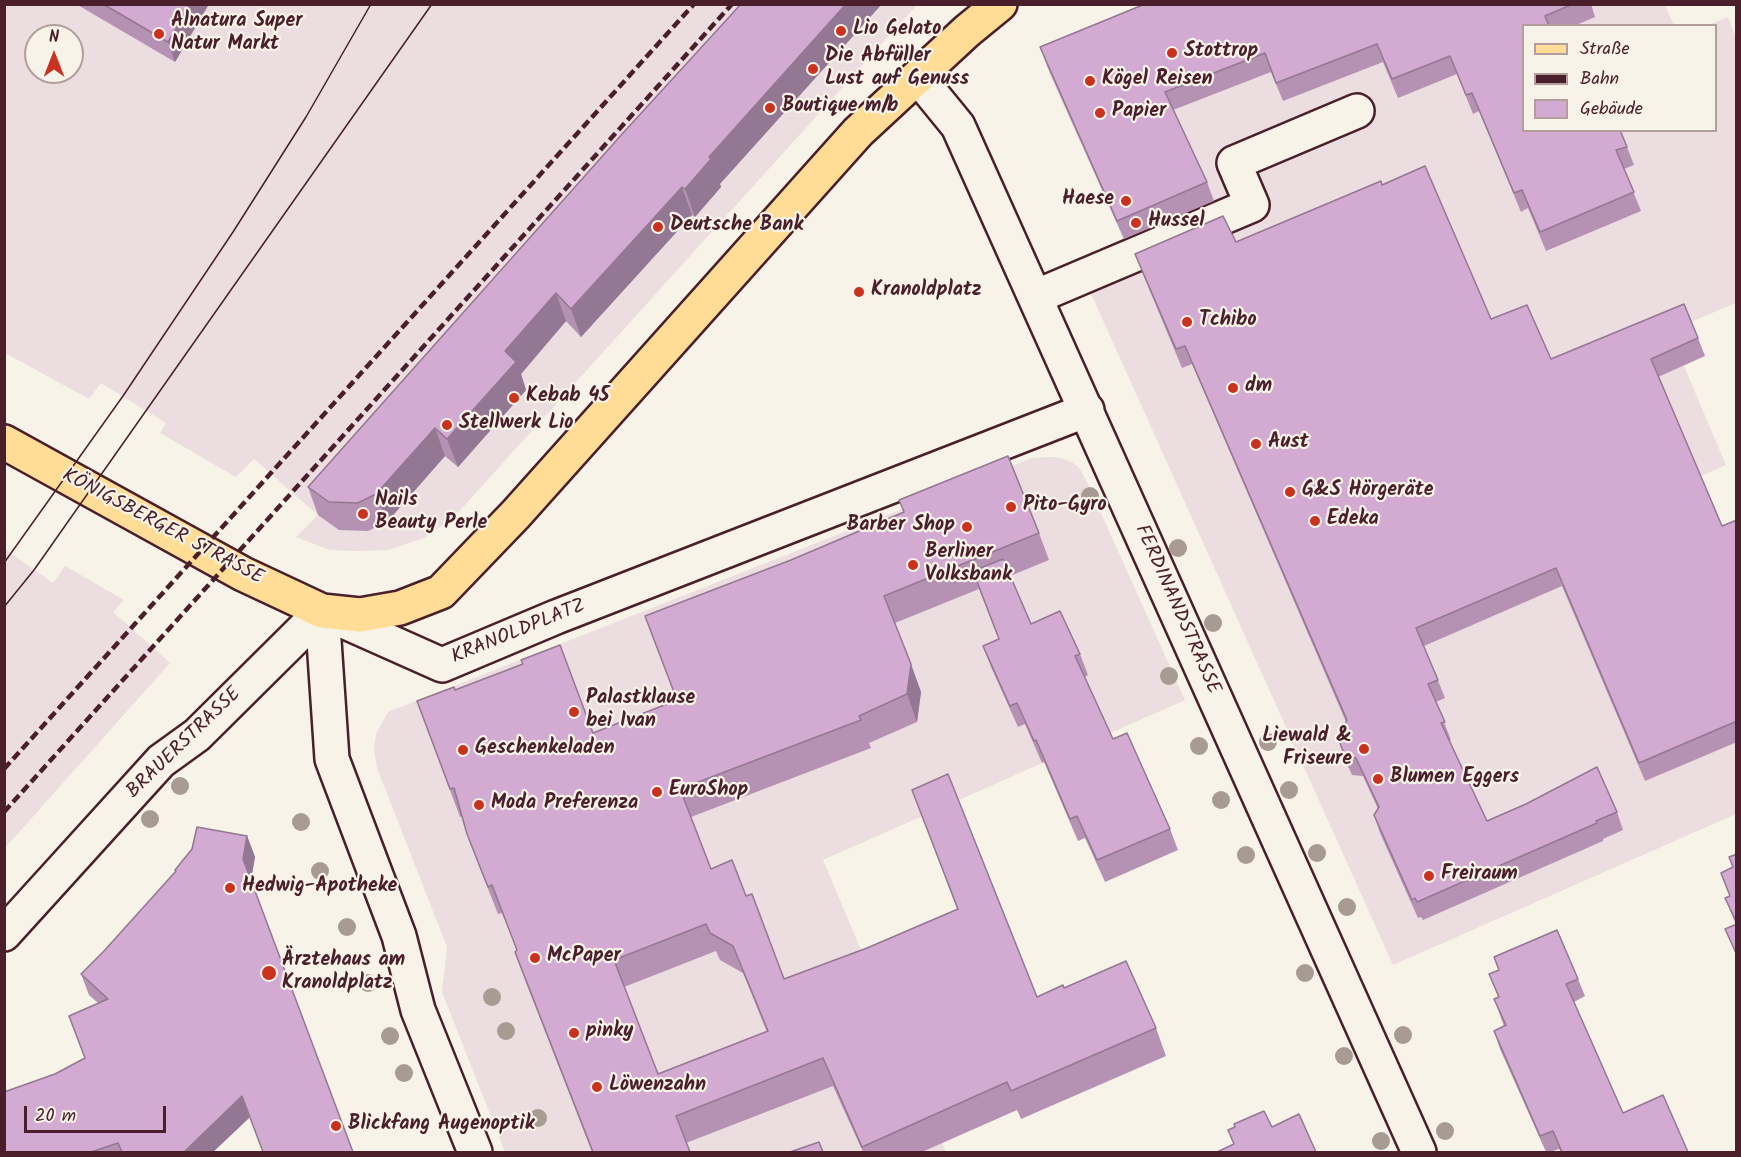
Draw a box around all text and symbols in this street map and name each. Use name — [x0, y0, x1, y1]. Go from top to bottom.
place label: Alnatura Super Natur Markt — [171, 11, 303, 58]
place label: Lio Gelato — [853, 19, 941, 43]
north arrow — [24, 24, 84, 84]
marker: Lio Gelato — [834, 24, 848, 38]
legend — [1522, 24, 1717, 132]
text: N — [49, 25, 59, 50]
marker: Alnatura Super Natur Markt — [152, 27, 166, 41]
text: Straße — [1580, 35, 1630, 64]
place label: Stottrop — [1184, 41, 1258, 65]
place label: Die Abfüller Lust auf Genuss — [825, 46, 969, 93]
marker: Stottrop — [1165, 46, 1179, 60]
marker: Die Abfüller Lust auf Genuss — [806, 62, 820, 76]
text: Bahn — [1580, 65, 1619, 94]
place label: Kögel Reisen — [1102, 69, 1213, 93]
marker: Kögel Reisen — [1083, 74, 1097, 88]
text: Gebäude — [1580, 95, 1643, 124]
place label: Boutique m/b — [782, 96, 898, 120]
marker: Boutique m/b — [763, 101, 777, 115]
place label: Papier — [1112, 101, 1166, 125]
marker: Papier — [1093, 106, 1107, 120]
place label: Haese — [1062, 189, 1114, 213]
marker: Haese — [1119, 194, 1133, 208]
place label: Hussel — [1148, 211, 1204, 235]
place label: Deutsche Bank — [670, 215, 803, 239]
marker: Hussel — [1129, 216, 1143, 230]
marker: Deutsche Bank — [651, 220, 665, 234]
place label: Kranoldplatz — [871, 280, 982, 304]
marker: Kranoldplatz — [852, 285, 866, 299]
place label: Tchibo — [1199, 310, 1257, 334]
marker: Tchibo — [1180, 315, 1194, 329]
place label: dm — [1245, 376, 1272, 400]
marker: dm — [1226, 381, 1240, 395]
place label: Kebab 45 — [526, 386, 609, 410]
marker: Kebab 45 — [507, 391, 521, 405]
place label: Stellwerk Lio — [459, 413, 573, 437]
marker: Stellwerk Lio — [440, 418, 454, 432]
place label: Aust — [1268, 432, 1309, 456]
marker: Aust — [1249, 437, 1263, 451]
street label: KÖNIGSBERGER STRASSE — [57, 465, 267, 591]
place label: G&S Hörgeräte — [1302, 480, 1433, 504]
marker: G&S Hörgeräte — [1283, 485, 1297, 499]
place label: Nails Beauty Perle — [375, 490, 487, 537]
place label: Pito-Gyro — [1023, 495, 1107, 519]
marker: Pito-Gyro — [1004, 500, 1018, 514]
marker: Nails Beauty Perle — [356, 507, 370, 521]
place label: Edeka — [1327, 509, 1379, 533]
marker: Edeka — [1308, 514, 1322, 528]
place label: Barber Shop — [847, 515, 955, 539]
marker: Barber Shop — [960, 520, 974, 534]
street label: FERDINANDSTRASSE — [1128, 521, 1224, 699]
place label: Berliner Volksbank — [925, 542, 1012, 589]
marker: Berliner Volksbank — [906, 558, 920, 572]
street label: KRANOLDPLATZ — [449, 595, 589, 671]
street label: BRAUERSTRASSE — [123, 683, 247, 805]
place label: Palastklause bei Ivan — [586, 688, 695, 735]
marker: Palastklause bei Ivan — [567, 705, 581, 719]
place label: Liewald & Friseure — [1262, 726, 1352, 773]
place label: Geschenkeladen — [475, 738, 615, 762]
marker: Liewald & Friseure — [1357, 742, 1371, 756]
marker: Geschenkeladen — [456, 743, 470, 757]
place label: Blumen Eggers — [1390, 767, 1519, 791]
marker: Blumen Eggers — [1371, 772, 1385, 786]
place label: EuroShop — [669, 780, 748, 804]
marker: EuroShop — [650, 785, 664, 799]
place label: Moda Preferenza — [491, 793, 638, 817]
marker: Moda Preferenza — [472, 798, 486, 812]
place label: Freiraum — [1441, 864, 1518, 888]
marker: Freiraum — [1422, 869, 1436, 883]
place label: Hedwig-Apotheke — [242, 876, 397, 900]
marker: Hedwig-Apotheke — [223, 881, 237, 895]
place label: McPaper — [547, 946, 621, 970]
place label: Ärztehaus am Kranoldplatz — [282, 950, 405, 997]
marker: McPaper — [528, 951, 542, 965]
marker: Ärztehaus am Kranoldplatz — [260, 964, 278, 982]
place label: pinky — [586, 1021, 633, 1045]
marker: pinky — [567, 1026, 581, 1040]
place label: Löwenzahn — [609, 1075, 706, 1099]
marker: Löwenzahn — [590, 1080, 604, 1094]
scale bar — [27, 1094, 170, 1132]
text: 20 m — [35, 1102, 76, 1131]
place label: Blickfang Augenoptik — [348, 1114, 535, 1138]
marker: Blickfang Augenoptik — [329, 1119, 343, 1133]

